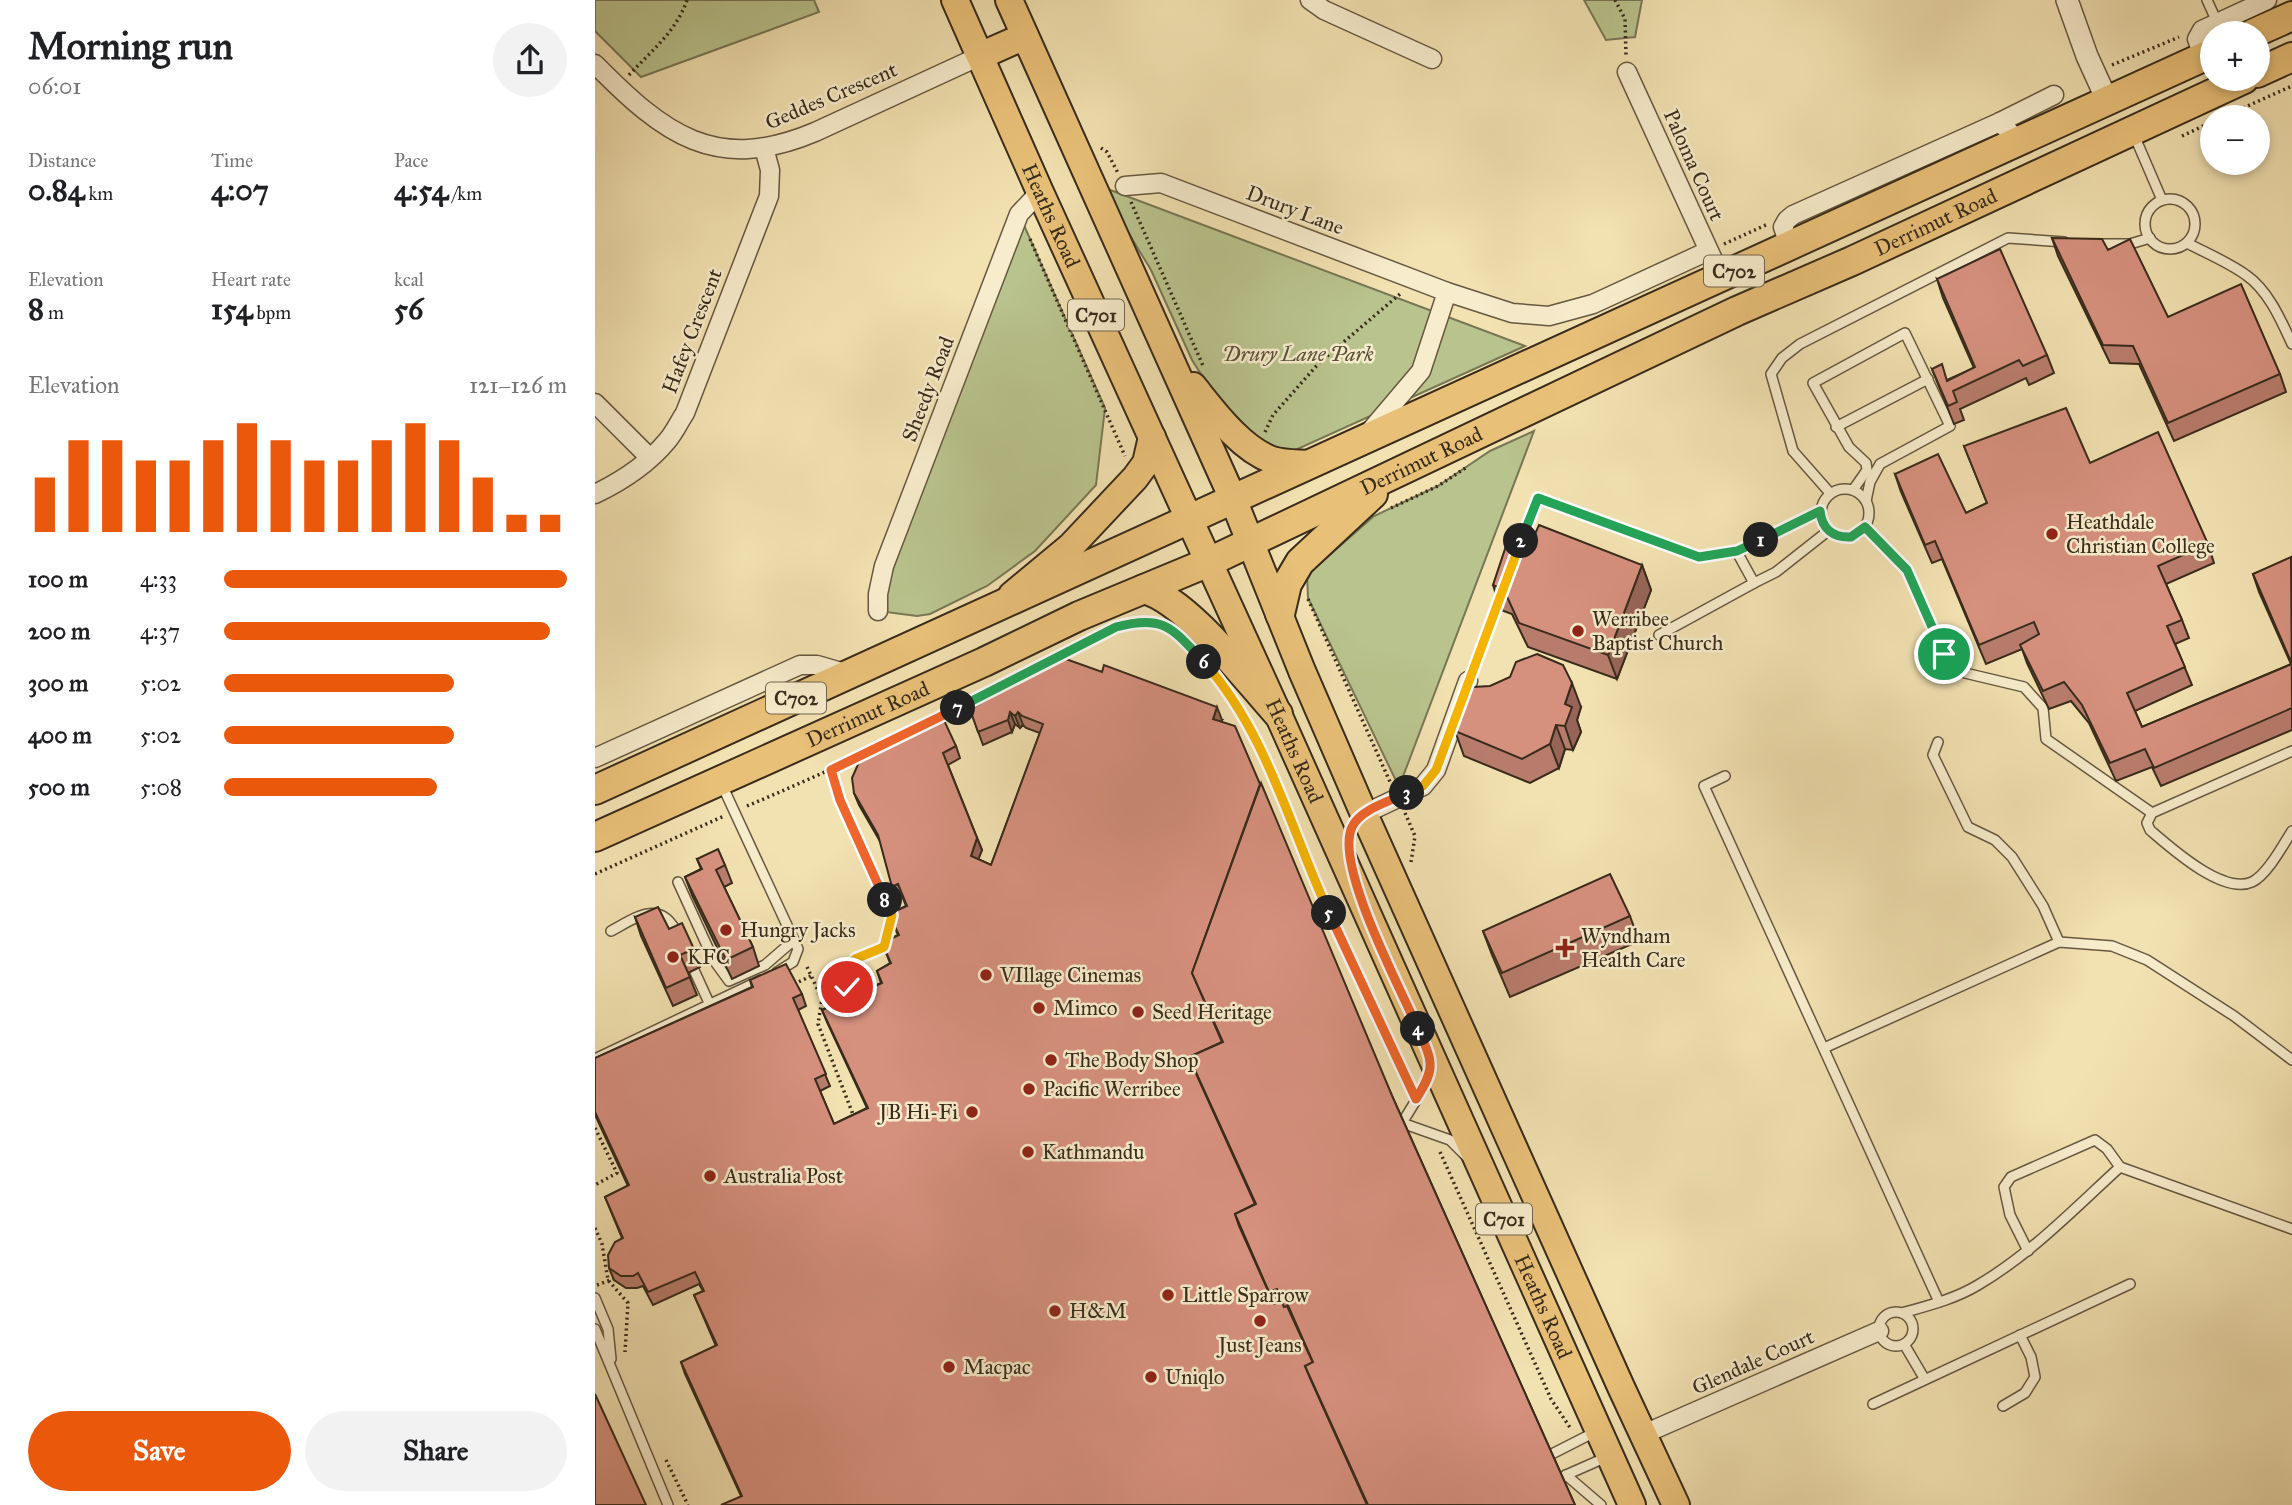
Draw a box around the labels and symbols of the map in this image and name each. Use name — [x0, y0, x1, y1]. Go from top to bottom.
street label: Geddes Crescent — [761, 56, 901, 135]
street label: Paloma Court — [1658, 105, 1730, 225]
street label: Heaths Road — [1016, 159, 1086, 272]
street label: Drury Lane — [1243, 179, 1348, 241]
street label: Derrimut Road — [1870, 182, 2001, 262]
road number: C702 — [1704, 256, 1764, 286]
street label: Hafey Crescent — [656, 264, 728, 397]
road number: C701 — [1068, 300, 1124, 330]
street label: Sheedy Road — [896, 332, 960, 445]
park label: Drury Lane Park — [1222, 341, 1374, 367]
street label: Derrimut Road — [1356, 421, 1487, 501]
place label: Heathdale Christian College — [2066, 509, 2215, 559]
pin: 1 — [1743, 522, 1779, 558]
pin: 2 — [1503, 524, 1539, 558]
marker: Heathdale Christian College — [2044, 526, 2060, 542]
place label: Werribee Baptist Church — [1592, 606, 1724, 656]
marker: Werribee Baptist Church — [1570, 623, 1586, 639]
pin — [1914, 624, 1974, 684]
pin: 6 — [1187, 644, 1221, 680]
street label: Derrimut Road — [802, 675, 934, 753]
road number: C702 — [766, 682, 826, 713]
pin: 7 — [941, 690, 975, 726]
street label: Heaths Road — [1260, 695, 1329, 807]
pin: 3 — [1389, 776, 1425, 810]
pin: 8 — [867, 883, 903, 918]
pin: 5 — [1311, 895, 1347, 930]
place label: Hungry Jacks — [740, 917, 856, 943]
marker: Hungry Jacks — [718, 922, 734, 938]
place label: Wyndham Health Care — [1581, 923, 1686, 973]
marker: Wyndham Health Care — [1555, 938, 1575, 958]
place label: KFC — [687, 944, 730, 970]
marker: KFC — [665, 949, 681, 965]
pin — [817, 957, 877, 1017]
place label: VIllage Cinemas — [999, 962, 1141, 988]
marker: VIllage Cinemas — [978, 967, 994, 983]
place label: Mimco — [1053, 995, 1118, 1021]
place label: Seed Heritage — [1152, 999, 1272, 1025]
marker: Mimco — [1031, 1000, 1047, 1016]
marker: Seed Heritage — [1130, 1004, 1146, 1020]
pin: 4 — [1401, 1012, 1435, 1046]
place label: The Body Shop — [1065, 1047, 1199, 1073]
marker: The Body Shop — [1043, 1052, 1059, 1068]
place label: Pacific Werribee — [1043, 1076, 1181, 1102]
marker: Pacific Werribee — [1021, 1081, 1037, 1097]
place label: JB Hi-Fi — [877, 1099, 958, 1125]
marker: JB Hi-Fi — [964, 1104, 980, 1120]
place label: Kathmandu — [1042, 1139, 1144, 1165]
marker: Kathmandu — [1020, 1144, 1036, 1160]
place label: Australia Post — [723, 1163, 844, 1189]
marker: Australia Post — [702, 1168, 718, 1184]
road number: C701 — [1476, 1204, 1532, 1234]
street label: Heaths Road — [1509, 1250, 1578, 1363]
place label: Little Sparrow — [1182, 1282, 1309, 1308]
marker: Little Sparrow — [1160, 1287, 1176, 1303]
place label: H&M — [1069, 1298, 1127, 1324]
marker: H&M — [1047, 1303, 1063, 1319]
marker: Just Jeans — [1252, 1313, 1268, 1329]
street label: Glendale Court — [1688, 1323, 1819, 1401]
place label: Just Jeans — [1216, 1332, 1302, 1358]
place label: Macpac — [963, 1354, 1031, 1380]
marker: Macpac — [941, 1359, 957, 1375]
place label: Uniqlo — [1165, 1364, 1225, 1390]
marker: Uniqlo — [1143, 1369, 1159, 1385]

